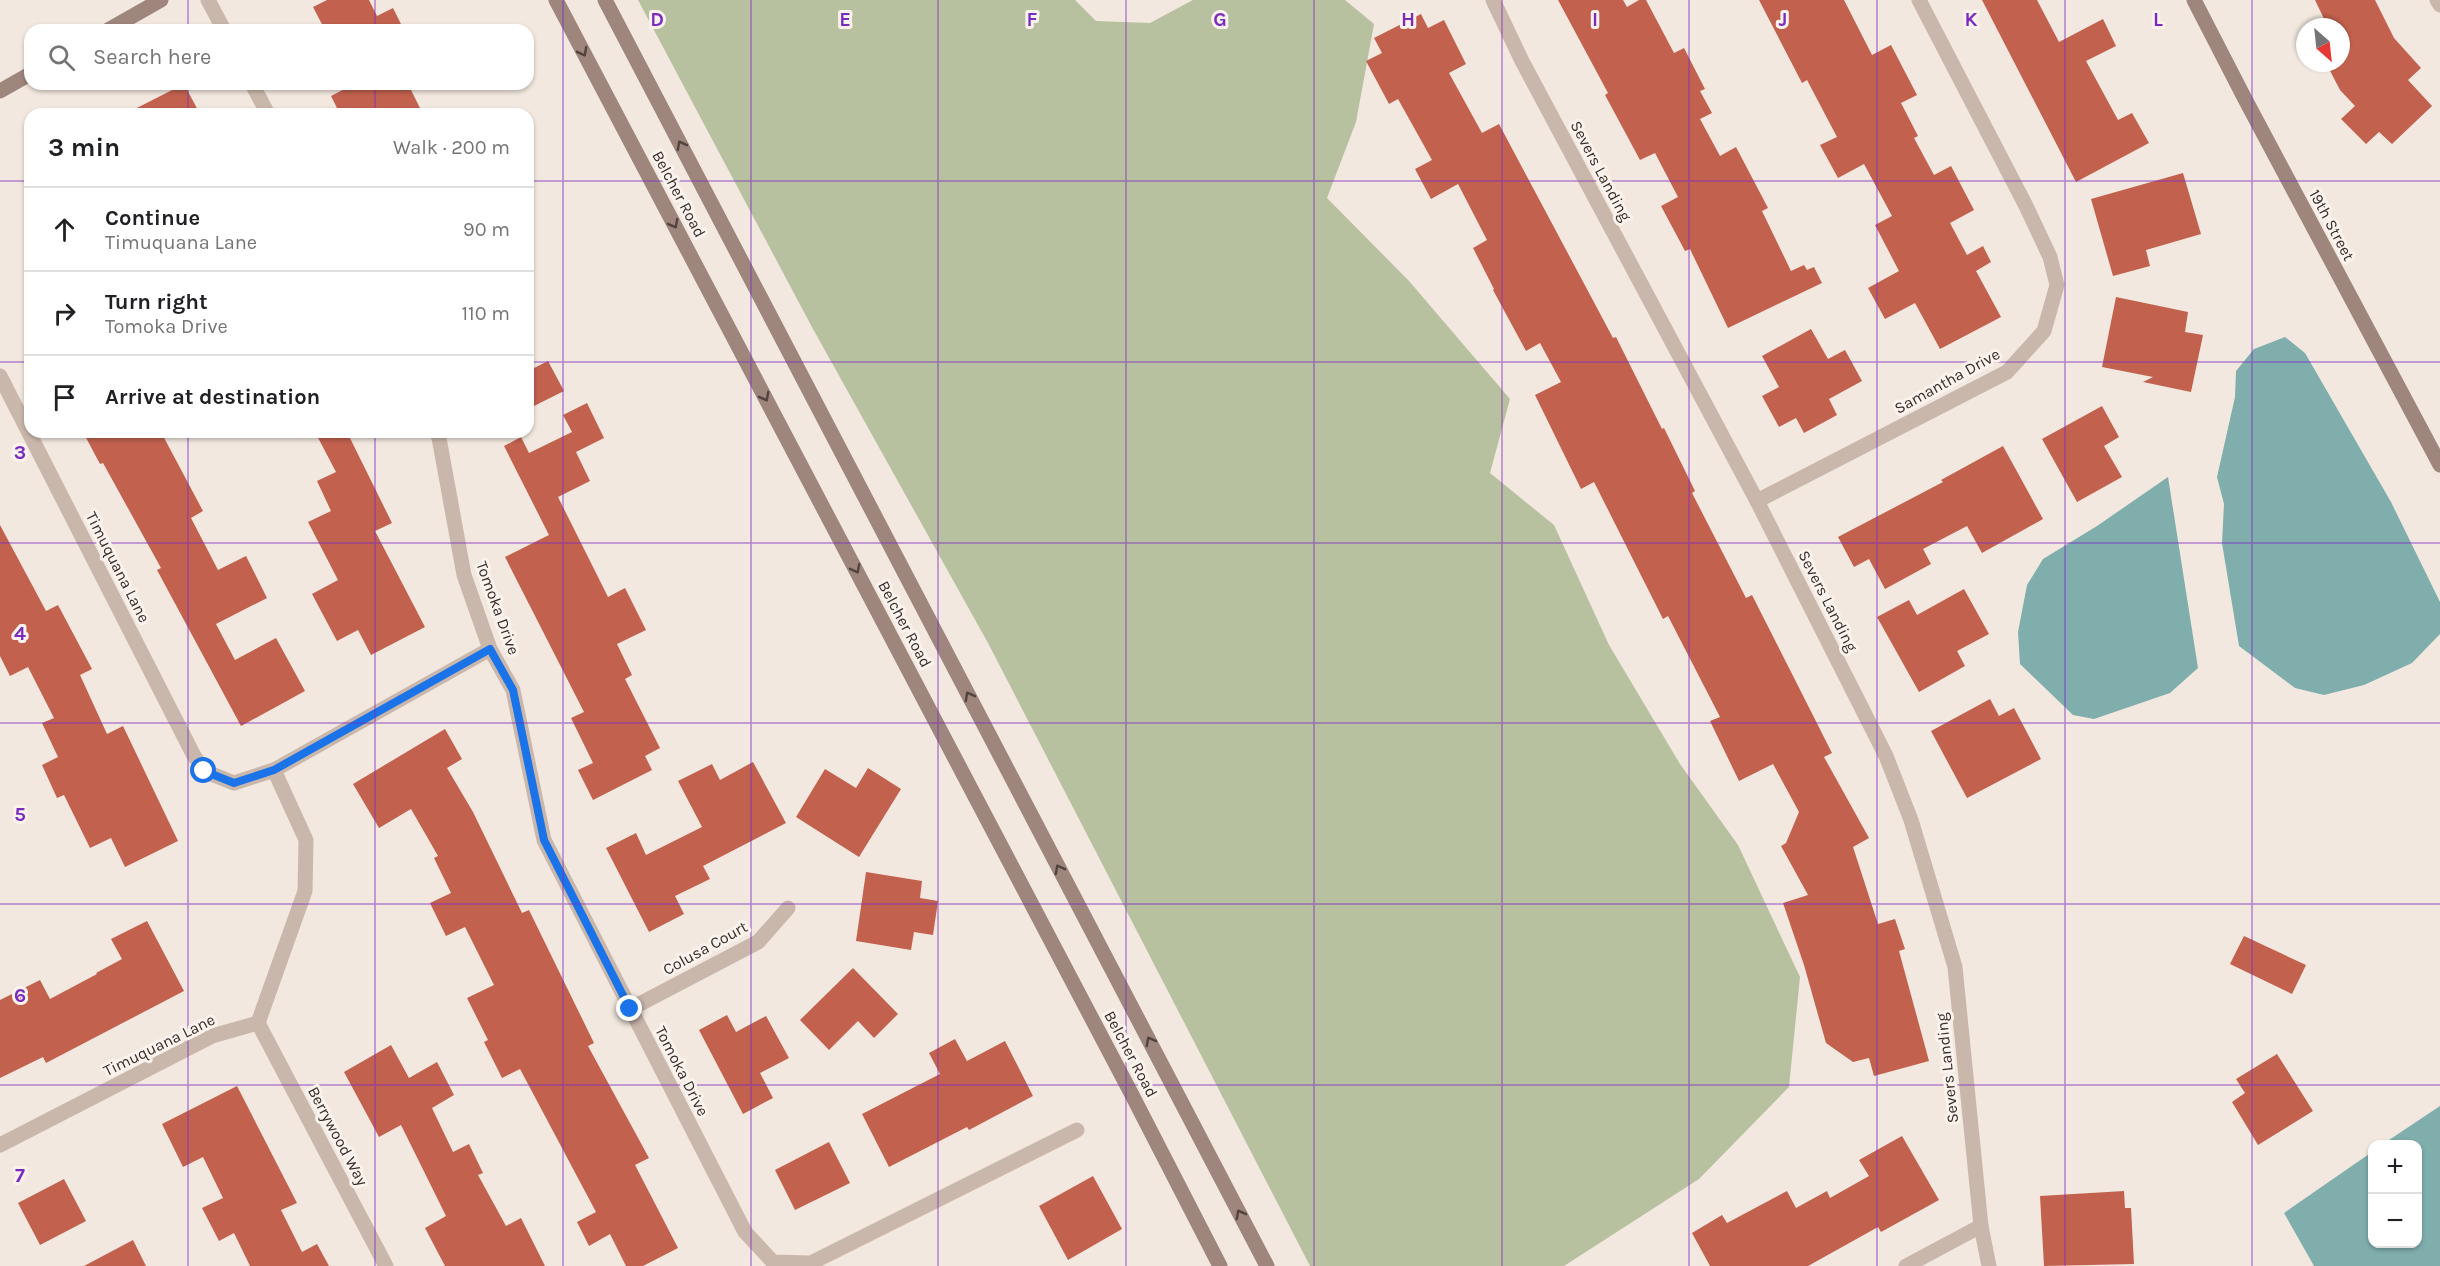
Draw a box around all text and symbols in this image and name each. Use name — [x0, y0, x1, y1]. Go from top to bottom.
text: D — [650, 8, 664, 31]
text: E — [839, 8, 851, 31]
text: F — [1027, 8, 1038, 31]
text: G — [1213, 8, 1227, 31]
text: H — [1401, 8, 1415, 31]
text: I — [1592, 8, 1598, 31]
text: J — [1779, 8, 1787, 31]
text: K — [1964, 8, 1978, 31]
text: L — [2153, 8, 2163, 31]
north arrow — [2296, 18, 2350, 72]
search box — [24, 24, 534, 90]
icon: search — [45, 41, 78, 74]
text: Search here — [93, 44, 211, 70]
one-way arrow — [576, 45, 587, 56]
street label: Severs Landing — [1567, 118, 1635, 224]
text: 3 min — [48, 132, 120, 163]
text: Walk · 200 m — [393, 136, 510, 159]
one-way arrow — [677, 141, 688, 152]
street label: Belcher Road — [648, 148, 710, 240]
street label: 19th Street — [2305, 186, 2359, 264]
text: Continue — [105, 205, 200, 231]
icon: ahead — [48, 213, 81, 246]
text: 90 m — [463, 218, 510, 241]
one-way arrow — [667, 218, 678, 229]
text: Timuquana Lane — [105, 231, 257, 254]
text: Turn right — [105, 289, 208, 315]
icon: right — [48, 297, 81, 330]
text: 110 m — [461, 302, 510, 325]
text: Tomoka Drive — [105, 315, 228, 338]
street label: Samantha Drive — [1891, 344, 2003, 418]
icon: arrive — [48, 381, 81, 414]
text: Arrive at destination — [105, 384, 320, 410]
one-way arrow — [758, 391, 769, 401]
text: 3 — [14, 441, 26, 464]
street label: Timuquana Lane — [82, 508, 154, 626]
street label: Severs Landing — [1794, 547, 1862, 655]
street label: Tomoka Drive — [472, 559, 524, 657]
one-way arrow — [849, 563, 860, 574]
street label: Belcher Road — [874, 578, 936, 670]
text: 4 — [14, 622, 26, 645]
one-way arrow — [965, 691, 976, 702]
route start — [190, 757, 216, 783]
text: 5 — [14, 803, 26, 826]
one-way arrow — [1055, 864, 1066, 875]
street label: Colusa Court — [659, 917, 751, 979]
text: 6 — [14, 984, 26, 1007]
route end — [616, 995, 642, 1021]
street label: Belcher Road — [1100, 1008, 1162, 1100]
street label: Timuquana Lane — [100, 1010, 218, 1080]
street label: Severs Landing — [1932, 1012, 1962, 1124]
street label: Tomoka Drive — [651, 1023, 713, 1119]
one-way arrow — [1145, 1037, 1157, 1048]
street label: Berrywood Way — [304, 1083, 372, 1189]
map controls — [2368, 1140, 2422, 1248]
button: + — [2368, 1140, 2422, 1194]
text: 7 — [15, 1164, 25, 1187]
button: − — [2368, 1194, 2422, 1248]
one-way arrow — [1236, 1210, 1247, 1220]

